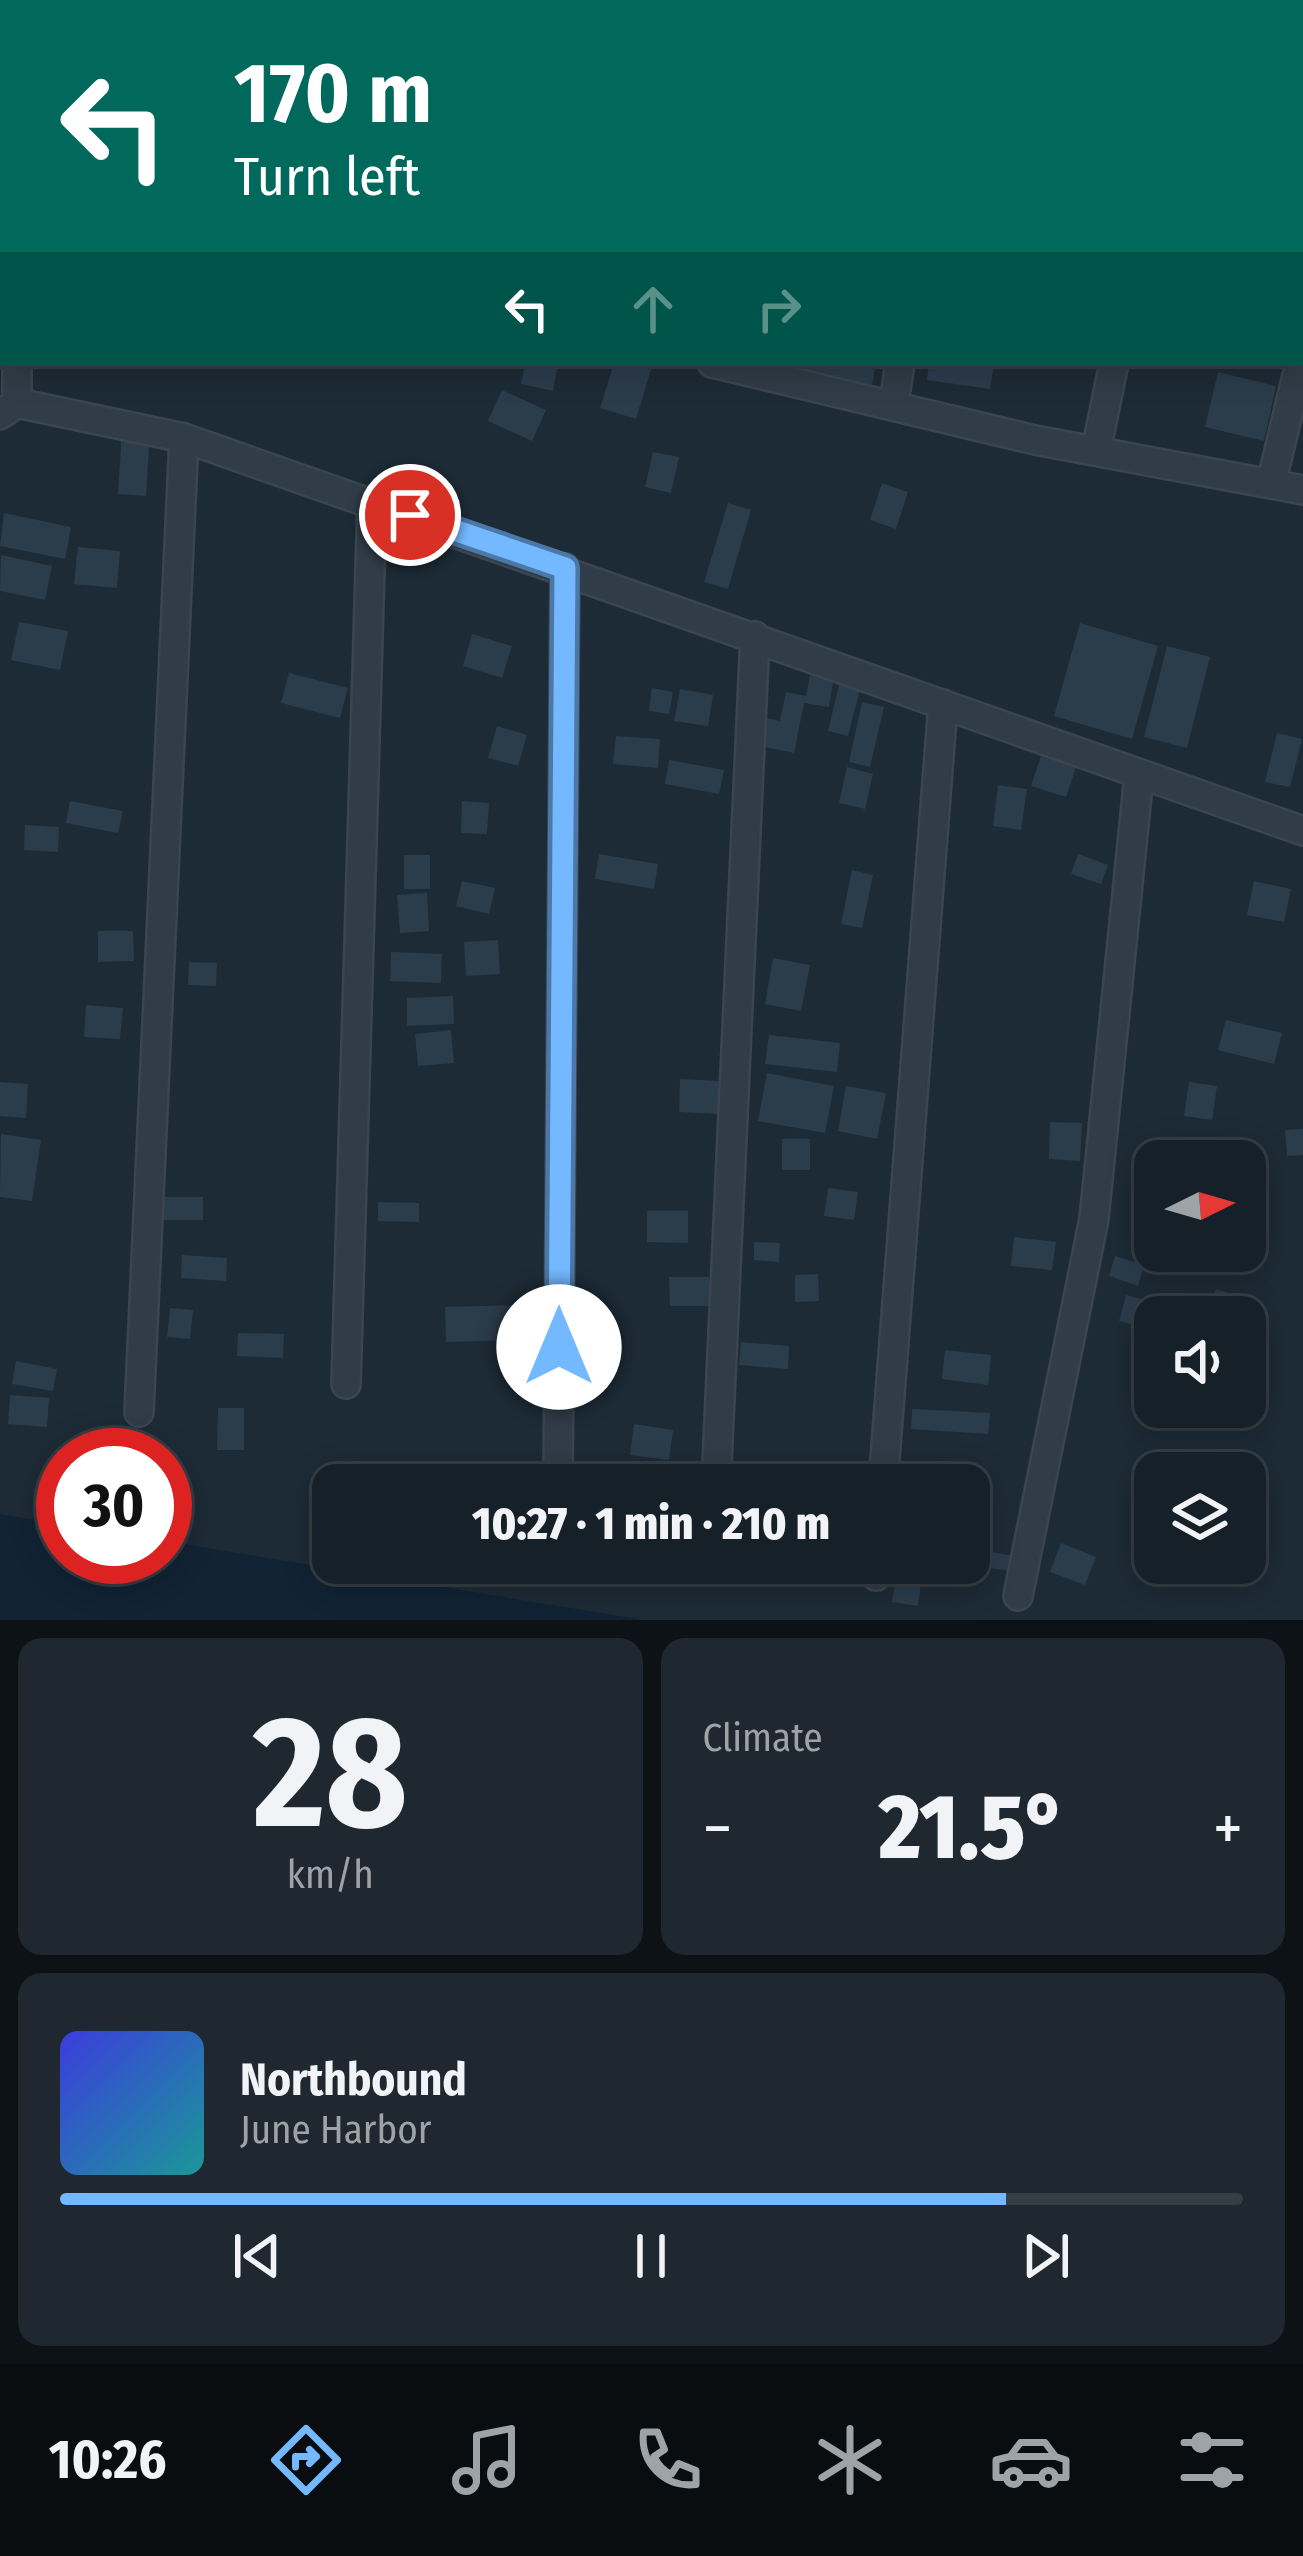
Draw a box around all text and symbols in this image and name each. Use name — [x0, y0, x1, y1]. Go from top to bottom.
text: 170 m — [234, 43, 432, 144]
icon: left — [36, 48, 192, 204]
text: Turn left — [234, 145, 420, 209]
icon: left — [494, 276, 560, 342]
icon: ahead — [620, 276, 686, 342]
icon: right — [746, 276, 812, 342]
pin — [359, 464, 461, 566]
icon: arrive — [377, 482, 443, 548]
north arrow — [1134, 1140, 1266, 1272]
map controls — [1134, 1140, 1266, 1584]
position arrow — [496, 1284, 622, 1410]
button: sound — [1134, 1296, 1266, 1428]
speed limit sign: 30 — [36, 1428, 192, 1584]
button: layers — [1134, 1452, 1266, 1584]
text: 10:27 · 1 min · 210 m — [472, 1497, 830, 1551]
text: 28 — [253, 1680, 408, 1867]
text: Climate — [703, 1715, 823, 1761]
text: 21.5° — [879, 1774, 1066, 1882]
text: − — [703, 1789, 732, 1868]
text: + — [1213, 1789, 1243, 1868]
text: km/h — [287, 1852, 374, 1898]
text: Northbound — [240, 2053, 467, 2107]
text: June Harbor — [240, 2107, 431, 2153]
icon: previous — [224, 2223, 290, 2289]
icon: pause — [618, 2223, 684, 2289]
icon: next — [1013, 2223, 1079, 2289]
icon: directions — [264, 2418, 348, 2502]
icon: music — [445, 2418, 529, 2502]
icon: phone — [626, 2418, 710, 2502]
icon: climate — [808, 2418, 892, 2502]
icon: car — [989, 2418, 1073, 2502]
icon: filters — [1170, 2418, 1254, 2502]
text: 10:26 — [49, 2428, 167, 2492]

